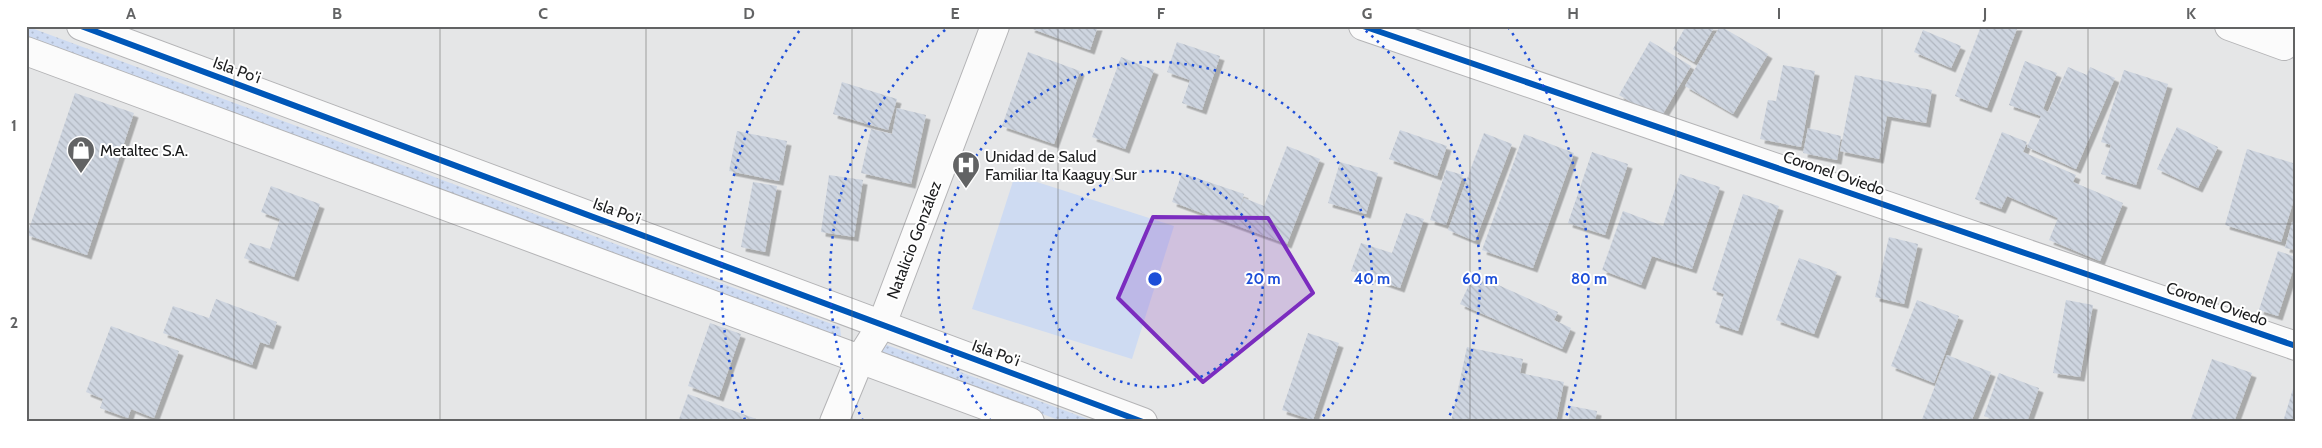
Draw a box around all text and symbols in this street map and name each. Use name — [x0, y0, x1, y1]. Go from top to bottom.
text: A — [126, 4, 136, 23]
text: B — [332, 4, 342, 23]
text: C — [538, 4, 548, 23]
text: D — [743, 4, 755, 23]
text: E — [950, 4, 960, 23]
text: F — [1157, 4, 1166, 23]
text: G — [1362, 4, 1372, 23]
text: H — [1567, 4, 1579, 23]
text: I — [1777, 4, 1781, 23]
text: J — [1982, 4, 1987, 23]
text: K — [2186, 4, 2196, 23]
street label: Isla Po'i — [210, 53, 264, 87]
text: 1 — [11, 116, 17, 135]
shop icon: Metaltec S.A. — [66, 135, 96, 174]
place label: Metaltec S.A. — [100, 141, 188, 160]
place label: Unidad de Salud Familiar Ita Kaaguy Sur — [985, 147, 1138, 184]
street label: Coronel Oviedo — [1781, 147, 1887, 199]
hospital icon: Unidad de Salud Familiar Ita Kaaguy Sur — [951, 150, 981, 189]
street label: Natalicio González — [883, 178, 945, 302]
street label: Isla Po'i — [590, 194, 644, 228]
centre of rings — [1146, 270, 1164, 288]
text: 20 m — [1246, 270, 1280, 288]
text: 40 m — [1354, 270, 1390, 288]
text: 60 m — [1462, 270, 1498, 288]
text: 80 m — [1571, 270, 1607, 288]
street label: Coronel Oviedo — [2164, 278, 2270, 330]
text: 2 — [10, 313, 18, 332]
street label: Isla Po'i — [969, 336, 1023, 370]

